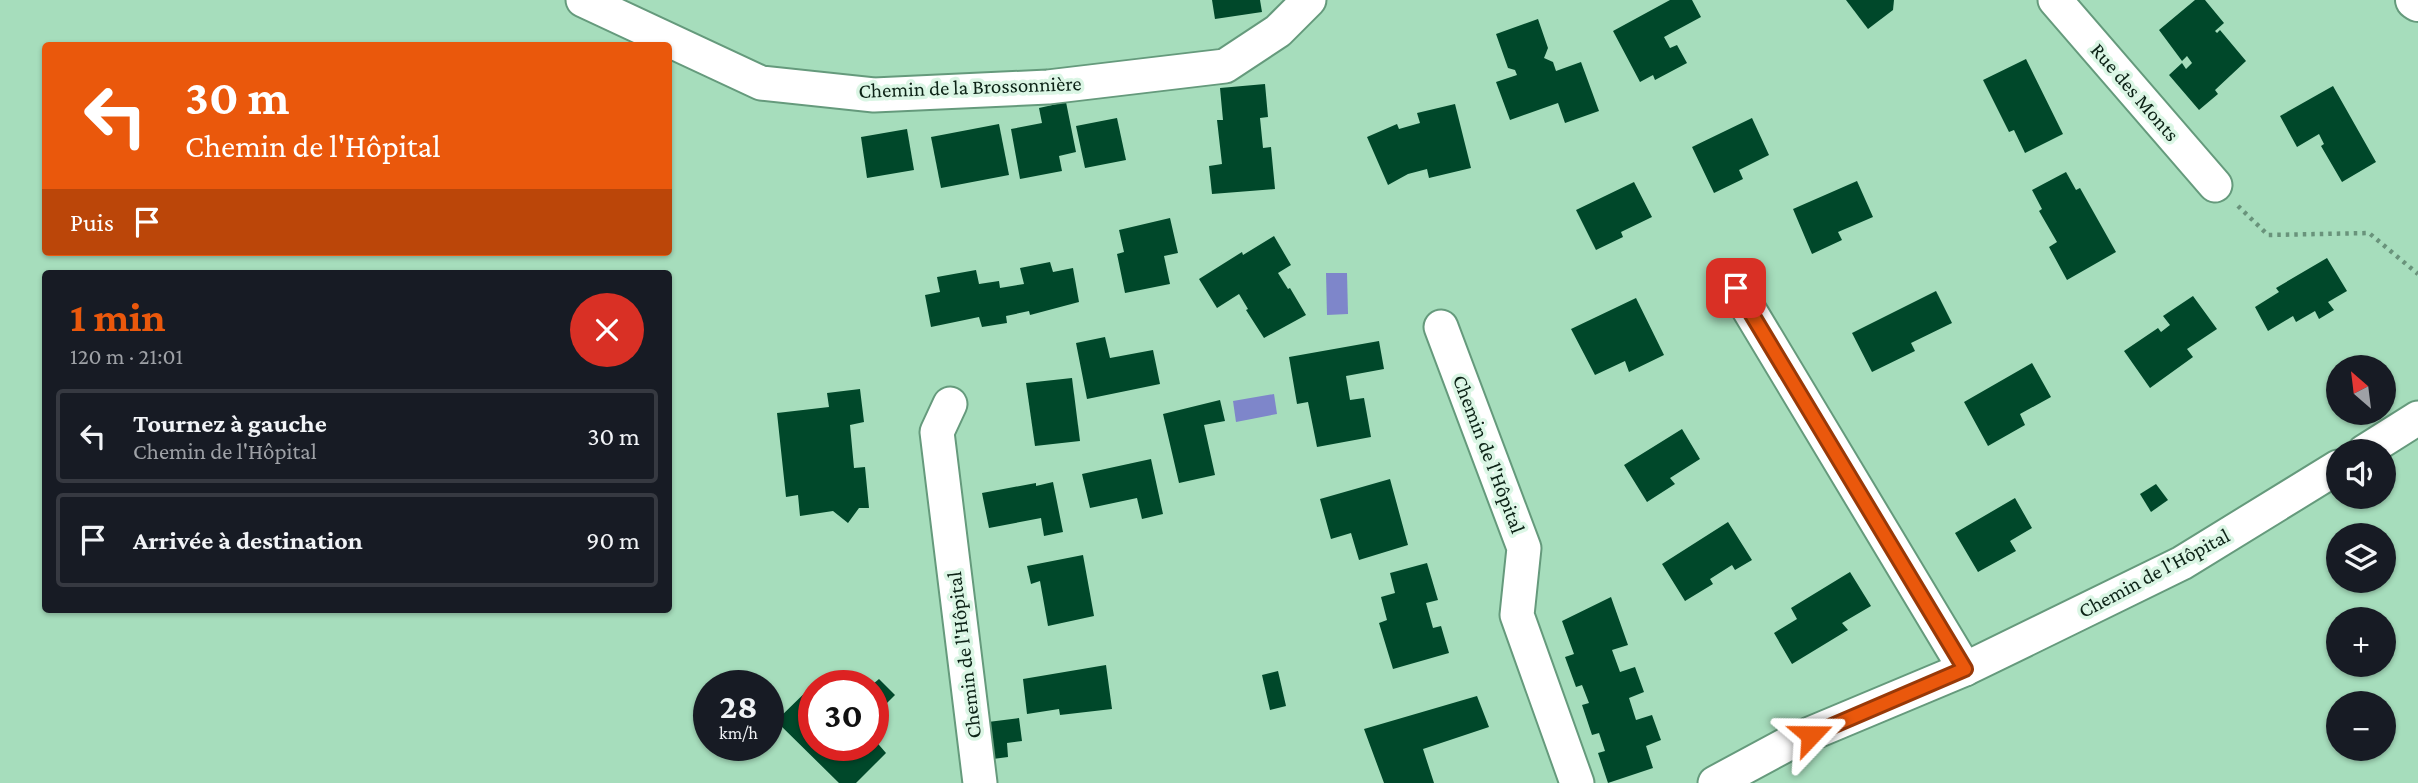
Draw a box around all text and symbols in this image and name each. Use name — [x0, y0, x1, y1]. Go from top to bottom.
street label: Rue des Monts — [2086, 38, 2184, 146]
icon: left — [70, 70, 161, 161]
text: 30 m — [185, 70, 290, 125]
street label: Chemin de la Brossonnière — [858, 71, 1082, 103]
text: Chemin de l'Hôpital — [185, 128, 441, 164]
icon: arrive — [128, 203, 166, 241]
text: Puis — [70, 208, 114, 237]
pin — [1706, 258, 1766, 318]
icon: arrive — [1717, 269, 1755, 307]
text: 1 min — [70, 293, 166, 340]
button: close — [570, 293, 644, 367]
text: 120 m · 21:01 — [70, 343, 183, 369]
north arrow — [2326, 355, 2396, 425]
map controls — [2326, 355, 2396, 761]
street label: Chemin de l'Hôpital — [1448, 371, 1530, 537]
text: Tournez à gauche — [133, 409, 327, 438]
icon: left — [74, 417, 112, 455]
text: 30 m — [587, 422, 640, 451]
text: Chemin de l'Hôpital — [133, 438, 317, 464]
button: sound — [2326, 439, 2396, 509]
icon: arrive — [74, 521, 112, 559]
street label: Chemin de l'Hôpital — [2074, 523, 2234, 623]
button: layers — [2326, 523, 2396, 593]
text: Arrivée à destination — [133, 526, 363, 555]
text: 90 m — [586, 526, 640, 555]
street label: Chemin de l'Hôpital — [942, 570, 986, 740]
button: + — [2326, 607, 2396, 677]
speed limit sign: 30 — [798, 670, 889, 761]
text: 28 — [719, 687, 758, 726]
button: − — [2326, 691, 2396, 761]
position arrow — [1774, 698, 1848, 772]
text: km/h — [719, 723, 758, 743]

